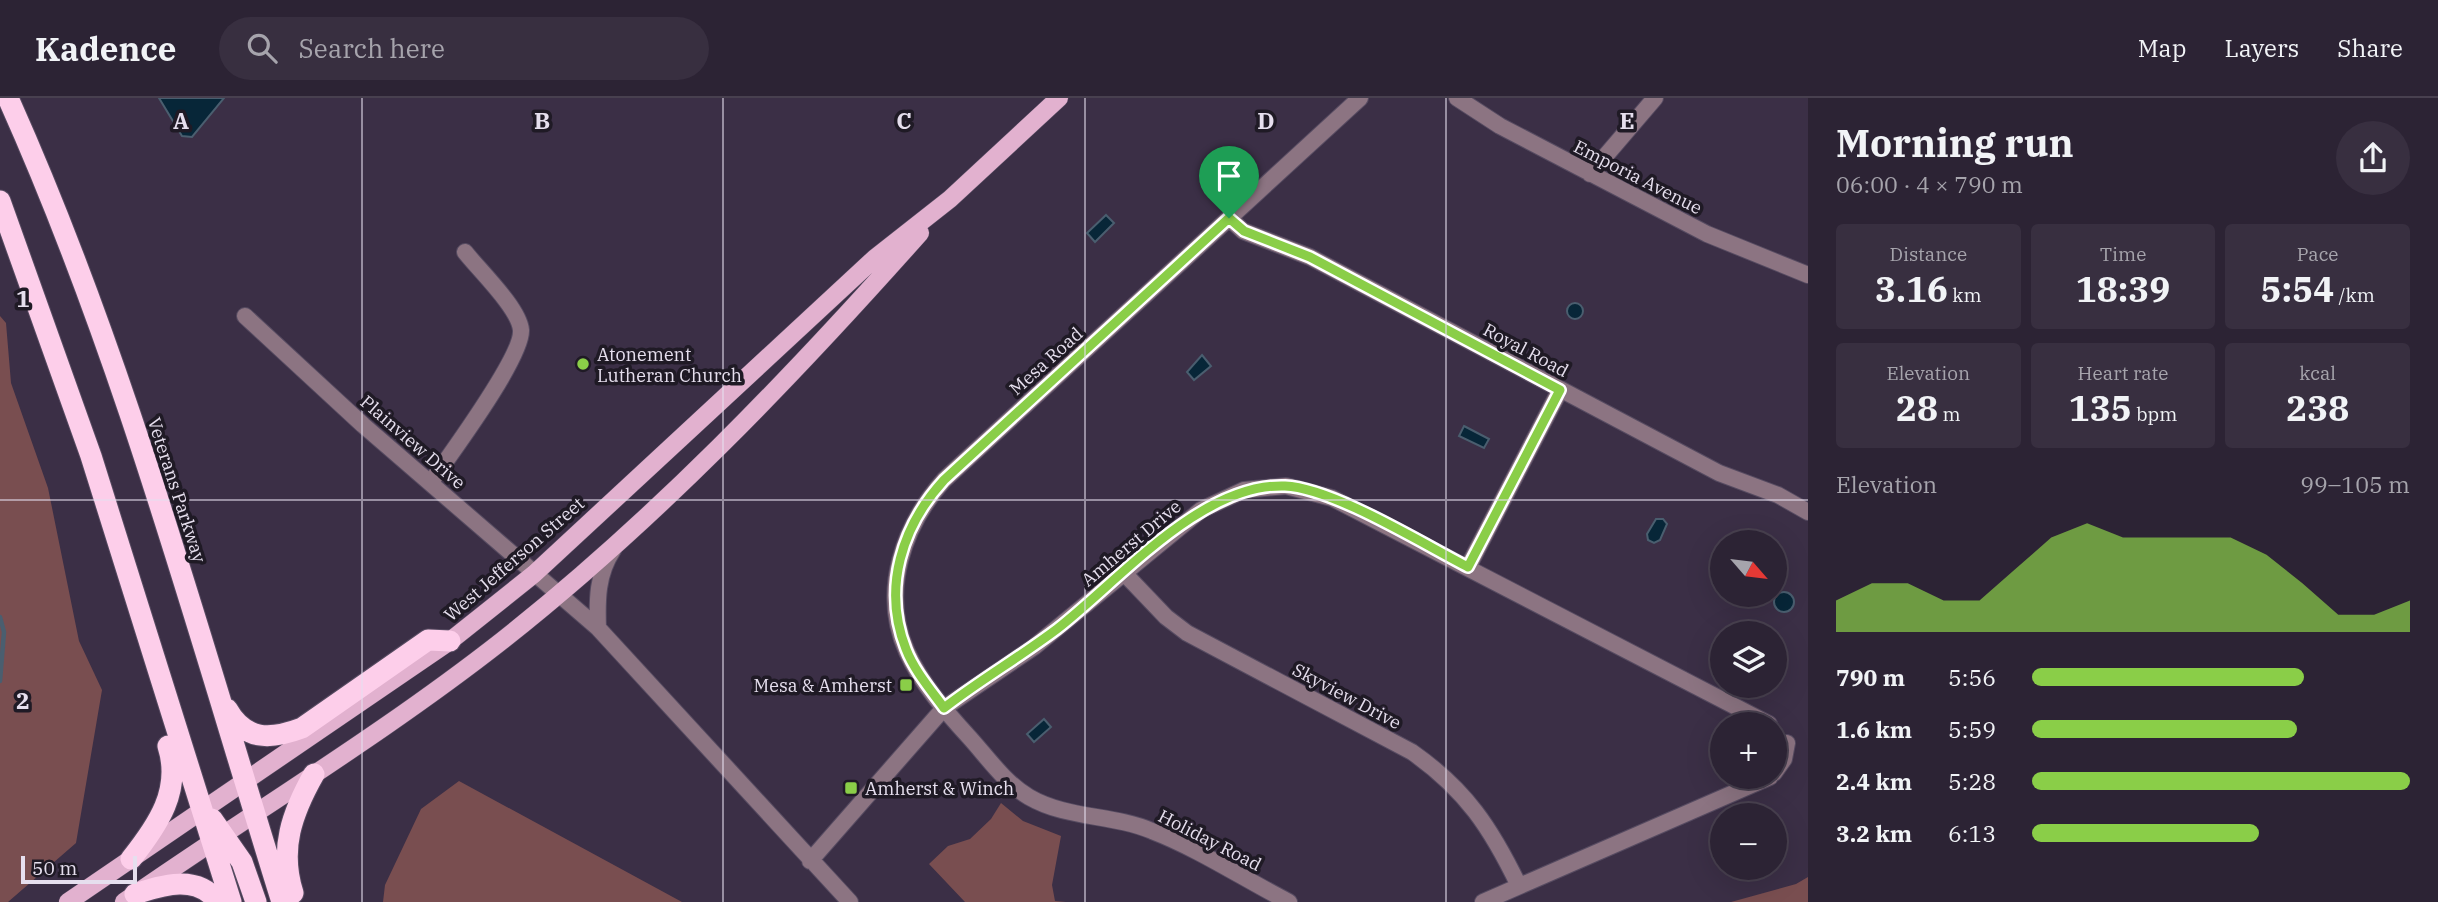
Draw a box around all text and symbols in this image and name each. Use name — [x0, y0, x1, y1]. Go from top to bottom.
search box — [219, 17, 709, 80]
text: Kadence — [35, 27, 177, 70]
icon: search — [243, 29, 281, 67]
text: Search here — [299, 31, 445, 65]
text: Map — [2138, 32, 2186, 64]
text: Layers — [2224, 32, 2299, 64]
text: Share — [2337, 32, 2403, 64]
text: A — [173, 105, 189, 135]
text: B — [534, 105, 550, 135]
text: C — [896, 105, 912, 135]
text: D — [1257, 105, 1275, 135]
text: E — [1619, 105, 1635, 135]
text: Morning run — [1836, 118, 2074, 167]
button: share — [2336, 121, 2410, 195]
street label: Emporia Avenue — [1570, 135, 1706, 219]
pin — [1199, 146, 1259, 218]
icon: arrive — [1210, 157, 1248, 195]
text: 06:00 · 4 × 790 m — [1836, 169, 2023, 199]
text: Distance — [1890, 242, 1967, 266]
text: Time — [2100, 242, 2146, 266]
text: Pace — [2297, 242, 2339, 266]
text: 3.16 — [1875, 266, 1948, 312]
text: 18:39 — [2076, 266, 2170, 312]
text: 5:54 — [2261, 266, 2334, 312]
text: 1 — [16, 283, 30, 313]
text: km — [1948, 283, 1982, 307]
text: /km — [2334, 283, 2375, 307]
street label: Royal Road — [1479, 318, 1573, 382]
street label: Mesa Road — [1004, 322, 1088, 400]
place label: Atonement Lutheran Church — [597, 343, 742, 387]
marker: Atonement Lutheran Church — [575, 356, 591, 372]
text: Elevation — [1886, 361, 1970, 385]
text: Heart rate — [2078, 361, 2168, 385]
text: kcal — [2299, 361, 2336, 385]
text: 28 — [1896, 385, 1938, 431]
text: 135 — [2069, 385, 2132, 431]
text: 238 — [2286, 385, 2349, 431]
street label: Plainview Drive — [356, 390, 470, 494]
text: m — [1938, 402, 1961, 426]
text: bpm — [2132, 402, 2177, 426]
street label: Veterans Parkway — [143, 415, 211, 566]
text: Elevation — [1836, 469, 1937, 499]
text: 99–105 m — [2300, 469, 2410, 499]
street label: West Jefferson Street — [439, 492, 589, 626]
street label: Amherst Drive — [1077, 495, 1185, 591]
north arrow — [1710, 530, 1787, 607]
map controls — [1710, 530, 1787, 880]
button: layers — [1710, 621, 1787, 698]
street label: Skyview Drive — [1289, 658, 1405, 734]
text: 790 m — [1836, 662, 1905, 692]
text: 5:56 — [1948, 662, 1996, 692]
place label: Mesa & Amherst — [754, 674, 892, 697]
marker: Mesa & Amherst — [898, 677, 914, 693]
text: 2 — [16, 685, 30, 715]
button: + — [1710, 712, 1787, 789]
text: 1.6 km — [1836, 714, 1912, 744]
text: 5:59 — [1948, 714, 1996, 744]
text: 2.4 km — [1836, 766, 1912, 796]
text: 5:28 — [1948, 766, 1996, 796]
place label: Amherst & Winch — [865, 777, 1014, 800]
marker: Amherst & Winch — [843, 780, 859, 796]
button: − — [1710, 803, 1787, 880]
street label: Holiday Road — [1155, 804, 1265, 876]
text: 3.2 km — [1836, 818, 1912, 848]
text: 6:13 — [1948, 818, 1996, 848]
scale bar — [21, 853, 136, 885]
text: 50 m — [32, 856, 77, 880]

